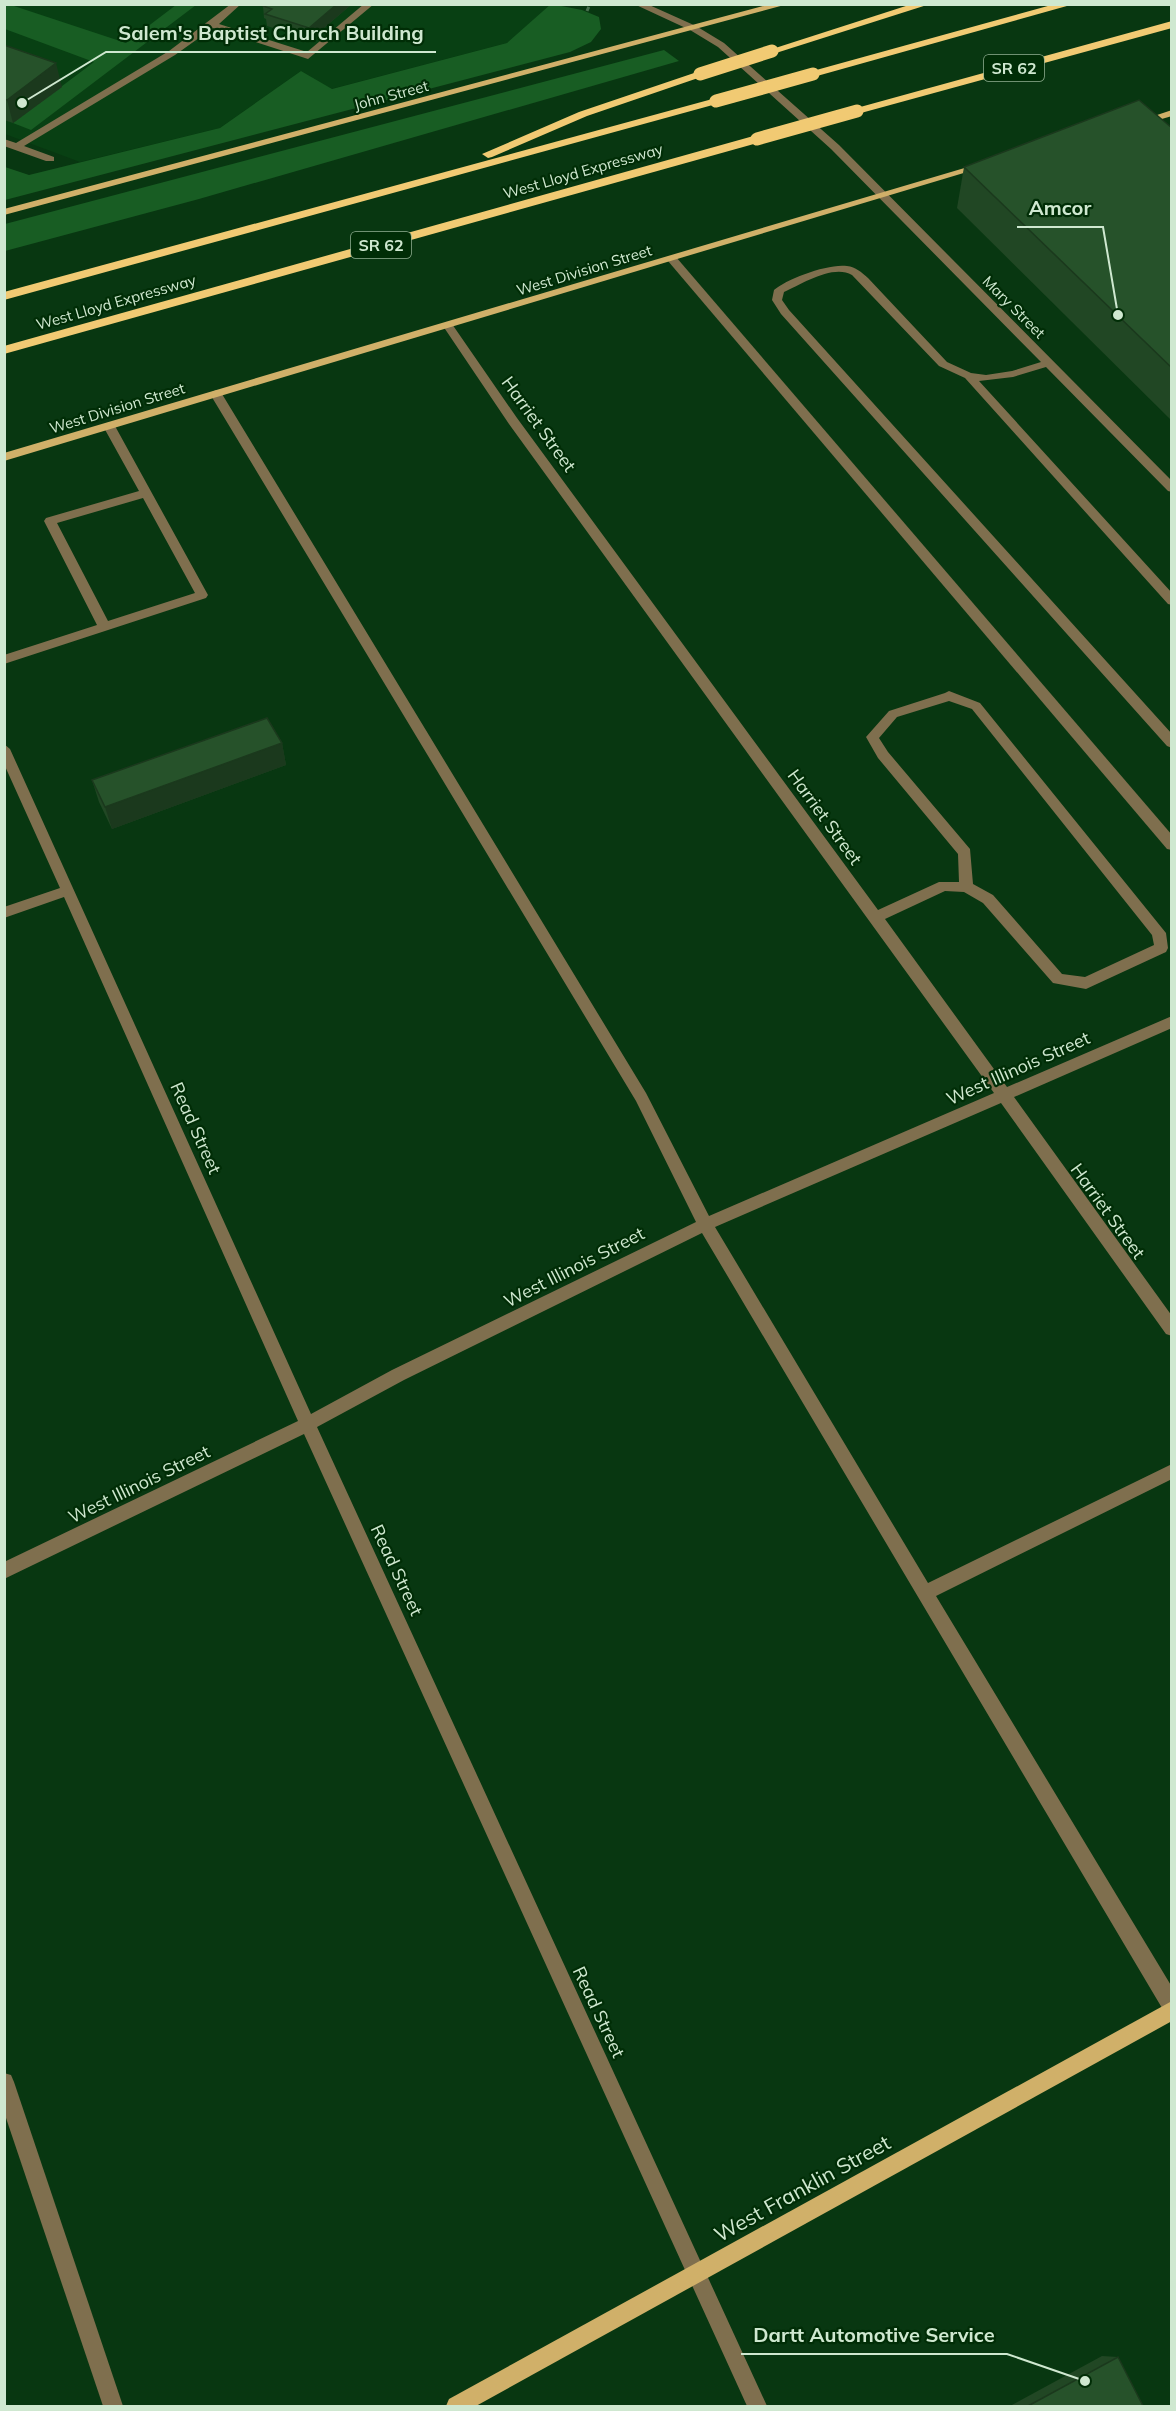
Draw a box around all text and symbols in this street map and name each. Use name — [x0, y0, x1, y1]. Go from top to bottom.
callout: Salem's Baptist Church Building — [106, 14, 436, 52]
text: Salem's Baptist Church Building — [118, 20, 424, 45]
road number: SR 62 — [984, 55, 1044, 81]
street label: John Street — [352, 76, 430, 114]
street label: West Lloyd Expressway — [501, 139, 665, 203]
callout: Amcor — [1017, 189, 1103, 227]
text: Amcor — [1029, 195, 1091, 220]
road number: SR 62 — [351, 232, 411, 258]
street label: West Division Street — [514, 240, 654, 300]
street label: West Lloyd Expressway — [34, 270, 198, 334]
street label: Mary Street — [979, 272, 1049, 342]
street label: Harriet Street — [497, 372, 581, 476]
street label: West Division Street — [47, 378, 187, 438]
street label: Harriet Street — [783, 765, 867, 869]
street label: West Illinois Street — [943, 1026, 1093, 1110]
street label: Read Street — [166, 1079, 226, 1177]
street label: Harriet Street — [1066, 1159, 1150, 1263]
street label: West Illinois Street — [500, 1222, 648, 1312]
street label: West Illinois Street — [64, 1440, 214, 1528]
street label: Read Street — [366, 1521, 428, 1619]
street label: Read Street — [568, 1963, 630, 2061]
street label: West Franklin Street — [709, 2129, 895, 2247]
callout: Dartt Automotive Service — [741, 2316, 1007, 2354]
text: Dartt Automotive Service — [753, 2322, 995, 2347]

